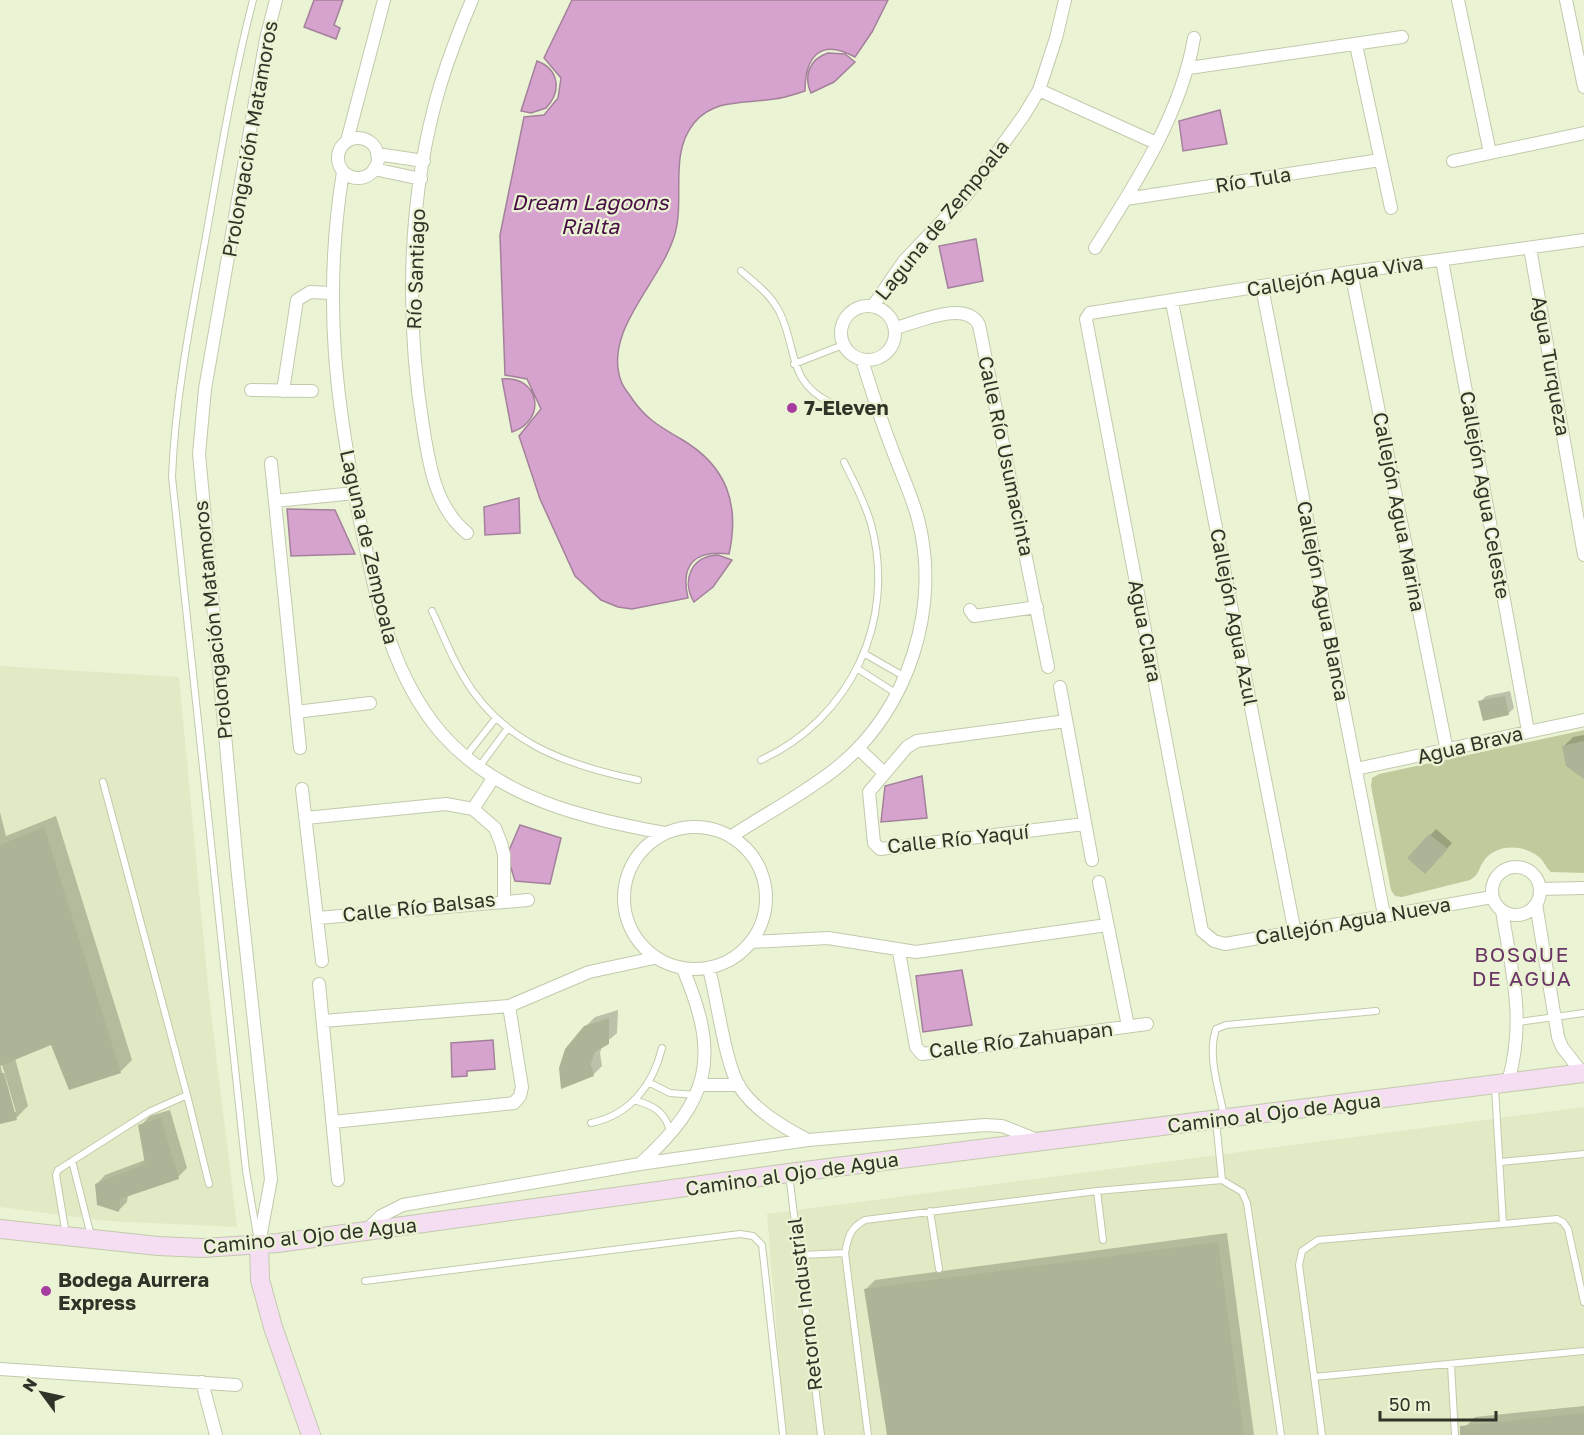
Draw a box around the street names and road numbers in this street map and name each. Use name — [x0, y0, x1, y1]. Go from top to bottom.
street label: Prolongación Matamoros — [216, 19, 282, 259]
street label: Laguna de Zempoala — [869, 134, 1013, 304]
street label: Río Tula — [1213, 161, 1292, 197]
street label: Río Santiago — [401, 208, 429, 330]
street label: Callejón Agua Viva — [1245, 249, 1425, 301]
street label: Agua Turqueza — [1528, 294, 1576, 438]
street label: Calle Río Usumacinta — [974, 354, 1040, 558]
street label: Callejón Agua Celeste — [1456, 389, 1516, 601]
street label: Callejón Agua Marina — [1369, 410, 1431, 614]
street label: Laguna de Zempoala — [336, 447, 404, 646]
street label: Callejón Agua Blanca — [1293, 499, 1355, 703]
street label: Prolongación Matamoros — [188, 500, 236, 741]
street label: Callejón Agua Azul — [1206, 526, 1264, 707]
street label: Agua Clara — [1124, 577, 1168, 684]
street label: Agua Brava — [1415, 720, 1525, 768]
street label: Calle Río Yaquí — [886, 818, 1032, 857]
street label: Calle Río Balsas — [341, 886, 497, 926]
street label: Callejón Agua Nueva — [1253, 891, 1452, 949]
street label: Calle Río Zahuapan — [928, 1016, 1114, 1062]
street label: Camino al Ojo de Agua — [1166, 1087, 1382, 1137]
street label: Camino al Ojo de Agua — [684, 1146, 900, 1200]
street label: Camino al Ojo de Agua — [202, 1212, 418, 1258]
street label: Retorno Industrial — [781, 1216, 827, 1392]

